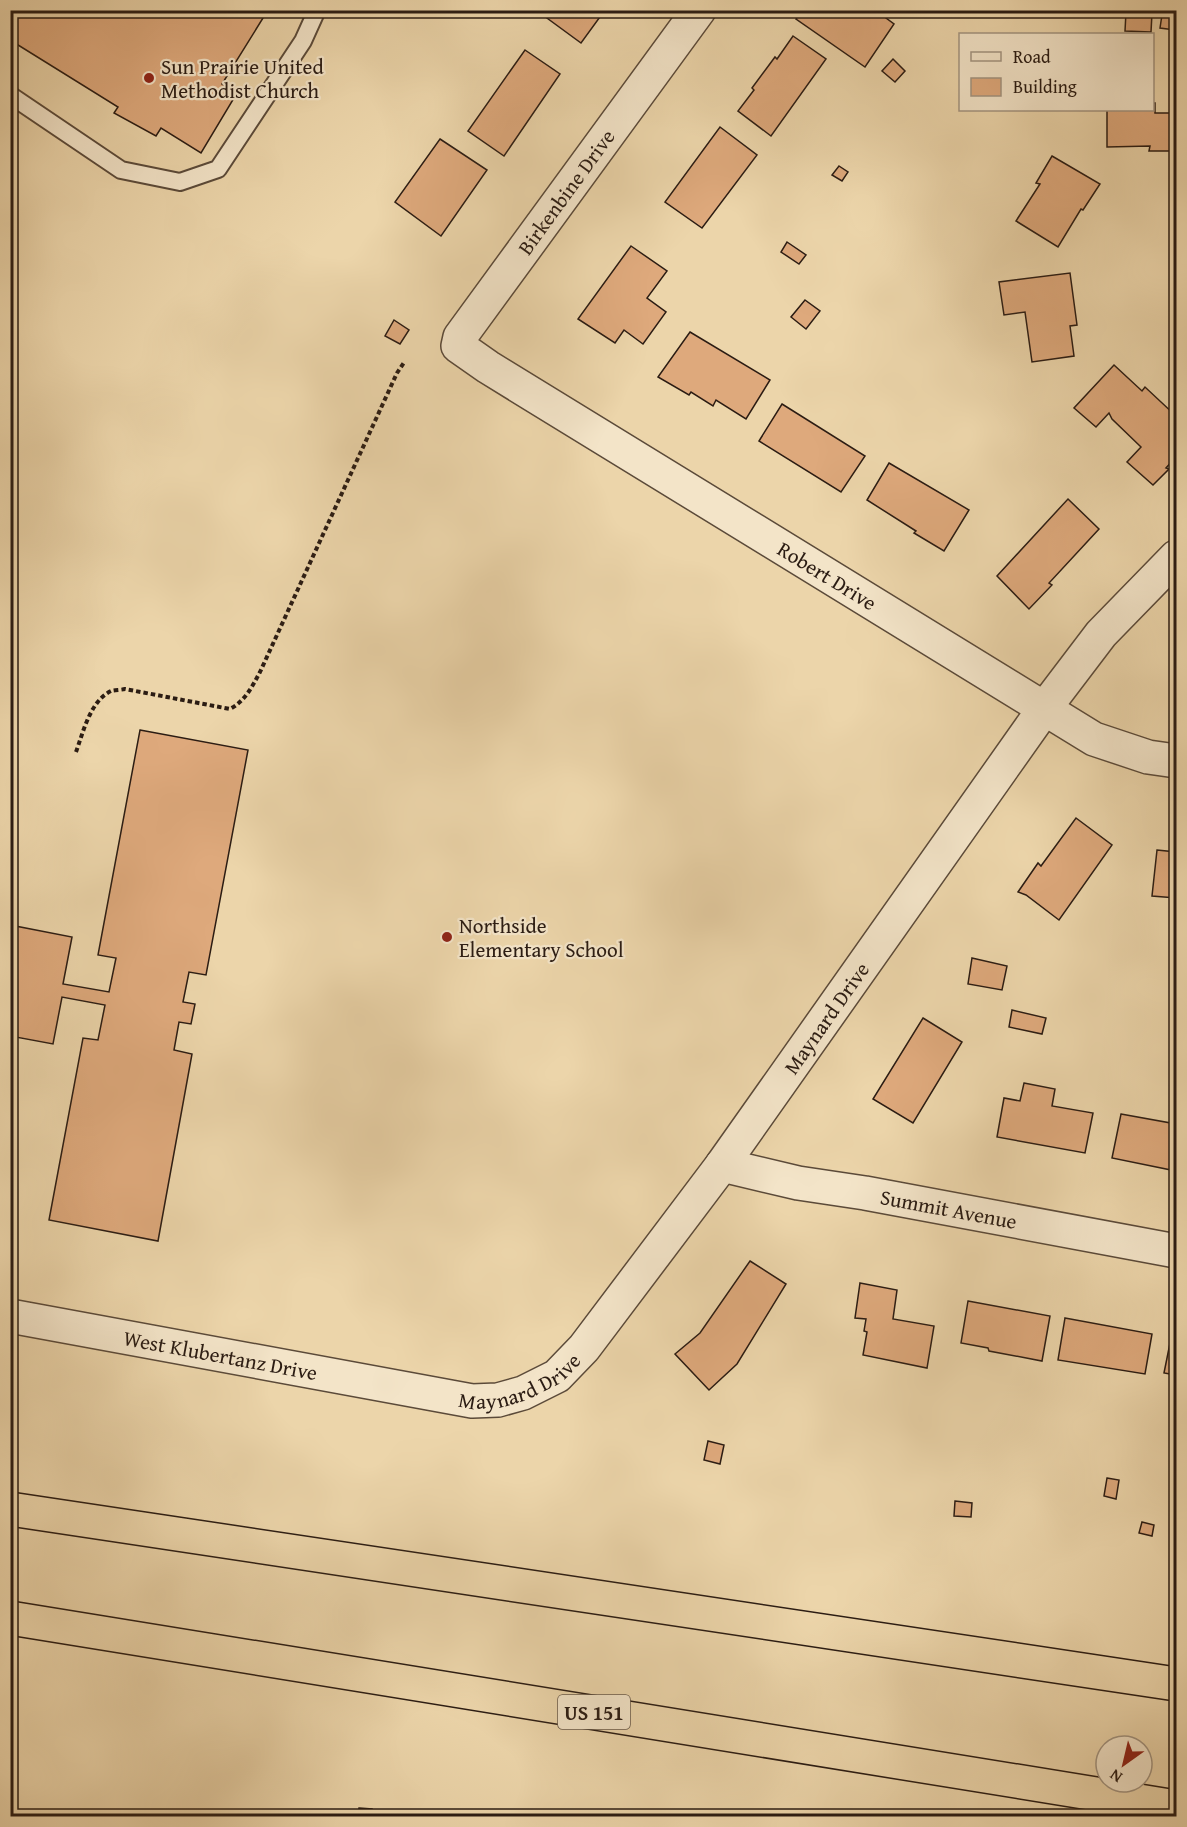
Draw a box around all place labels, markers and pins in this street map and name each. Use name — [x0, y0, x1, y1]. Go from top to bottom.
place label: Sun Prairie United Methodist Church — [161, 51, 324, 106]
marker: Sun Prairie United Methodist Church — [142, 71, 156, 85]
place label: Northside Elementary School — [459, 910, 624, 965]
marker: Northside Elementary School — [440, 930, 454, 944]

